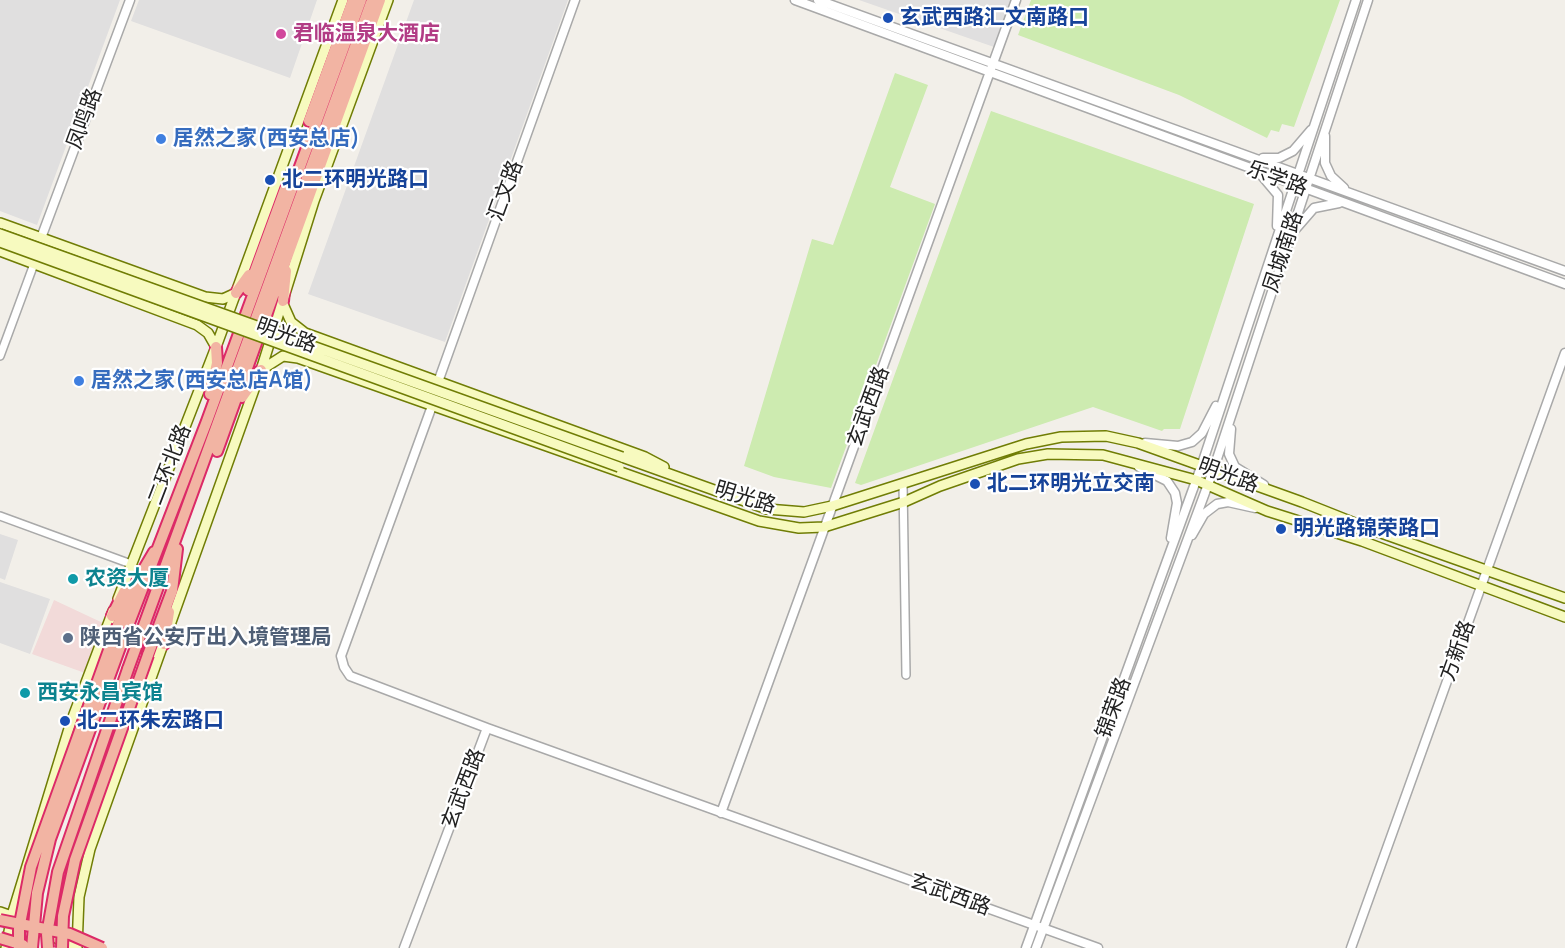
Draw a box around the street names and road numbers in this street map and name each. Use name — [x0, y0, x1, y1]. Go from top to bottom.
street label: 凤鸣路 — [62, 85, 108, 153]
street label: 乐学路 — [1243, 156, 1311, 202]
street label: 汇文路 — [483, 157, 529, 225]
street label: 凤城南路 — [1259, 208, 1309, 296]
street label: 明光路 — [252, 313, 320, 359]
street label: 玄武西路 — [843, 363, 895, 451]
street label: 二环北路 — [143, 421, 197, 509]
street label: 明光路 — [1194, 453, 1262, 499]
street label: 明光路 — [711, 477, 779, 519]
street label: 方新路 — [1435, 617, 1481, 685]
street label: 锦荣路 — [1091, 674, 1137, 742]
street label: 玄武西路 — [437, 745, 491, 833]
street label: 玄武西路 — [906, 869, 994, 921]

